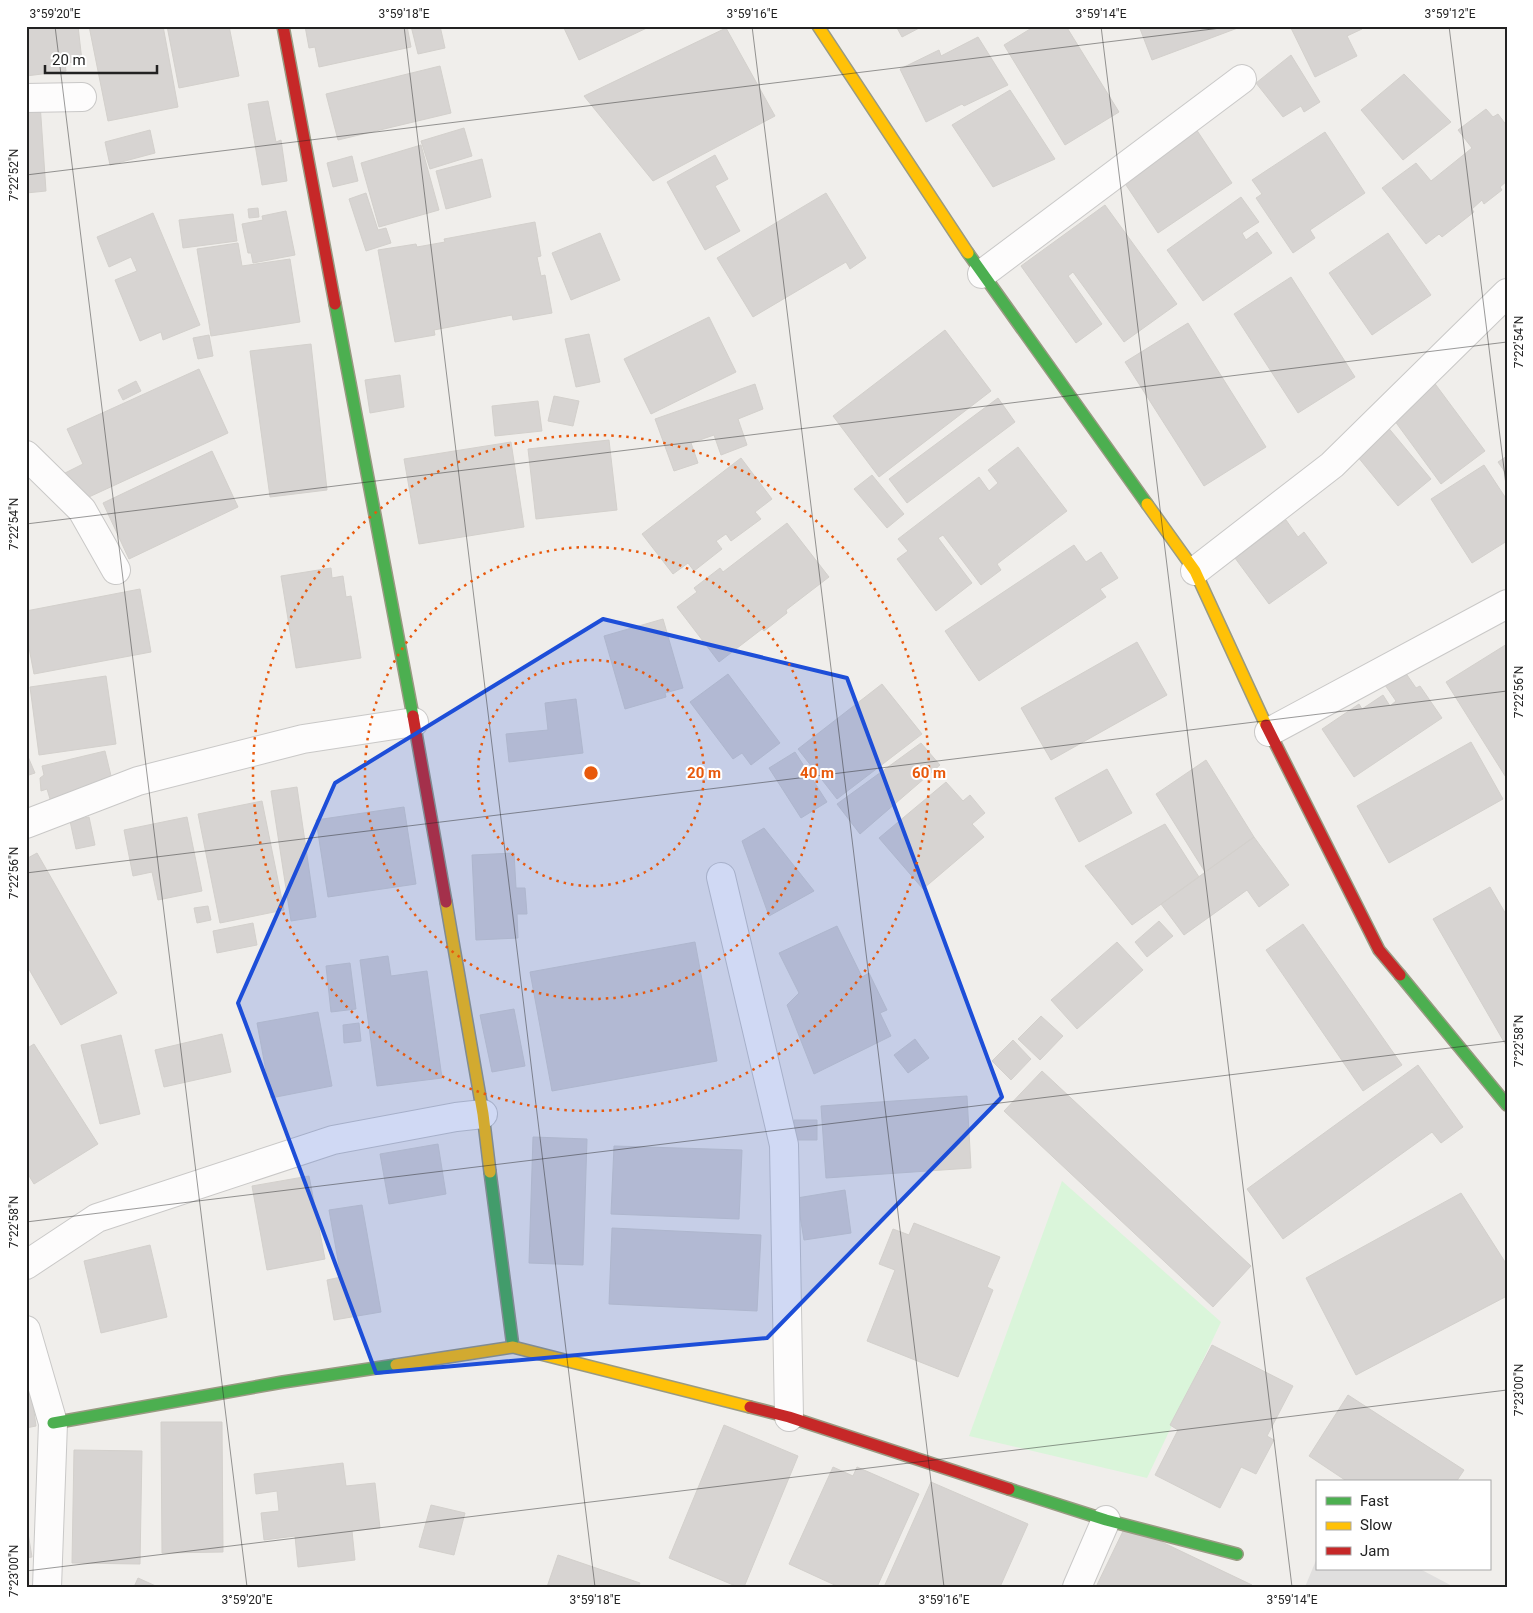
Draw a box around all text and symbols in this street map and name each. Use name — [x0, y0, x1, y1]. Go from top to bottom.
text: 3°59'20"E — [30, 7, 81, 21]
text: 3°59'18"E — [379, 7, 430, 21]
text: 3°59'16"E — [727, 7, 778, 21]
text: 3°59'14"E — [1076, 7, 1127, 21]
text: 3°59'12"E — [1425, 7, 1476, 21]
scale bar — [45, 42, 158, 74]
text: 20 m — [52, 51, 86, 69]
text: 7°22'52"N — [7, 149, 21, 201]
text: 7°22'54"N — [1512, 316, 1526, 368]
text: 7°22'54"N — [7, 498, 21, 550]
text: 7°22'56"N — [1512, 666, 1526, 718]
centre of rings — [582, 764, 600, 782]
text: 20 m — [687, 764, 721, 782]
text: 40 m — [800, 764, 834, 782]
text: 60 m — [912, 764, 946, 782]
text: 7°22'56"N — [7, 847, 21, 899]
text: 7°22'58"N — [1512, 1015, 1526, 1067]
text: 7°22'58"N — [7, 1196, 21, 1248]
text: 7°23'00"N — [1512, 1364, 1526, 1416]
legend — [1316, 1480, 1490, 1570]
text: Fast — [1360, 1492, 1389, 1510]
text: Slow — [1360, 1516, 1392, 1534]
text: Jam — [1360, 1542, 1390, 1560]
text: 7°23'00"N — [7, 1545, 21, 1597]
text: 3°59'20"E — [222, 1593, 273, 1607]
text: 3°59'18"E — [570, 1593, 621, 1607]
text: 3°59'16"E — [919, 1593, 970, 1607]
text: 3°59'14"E — [1267, 1593, 1318, 1607]

